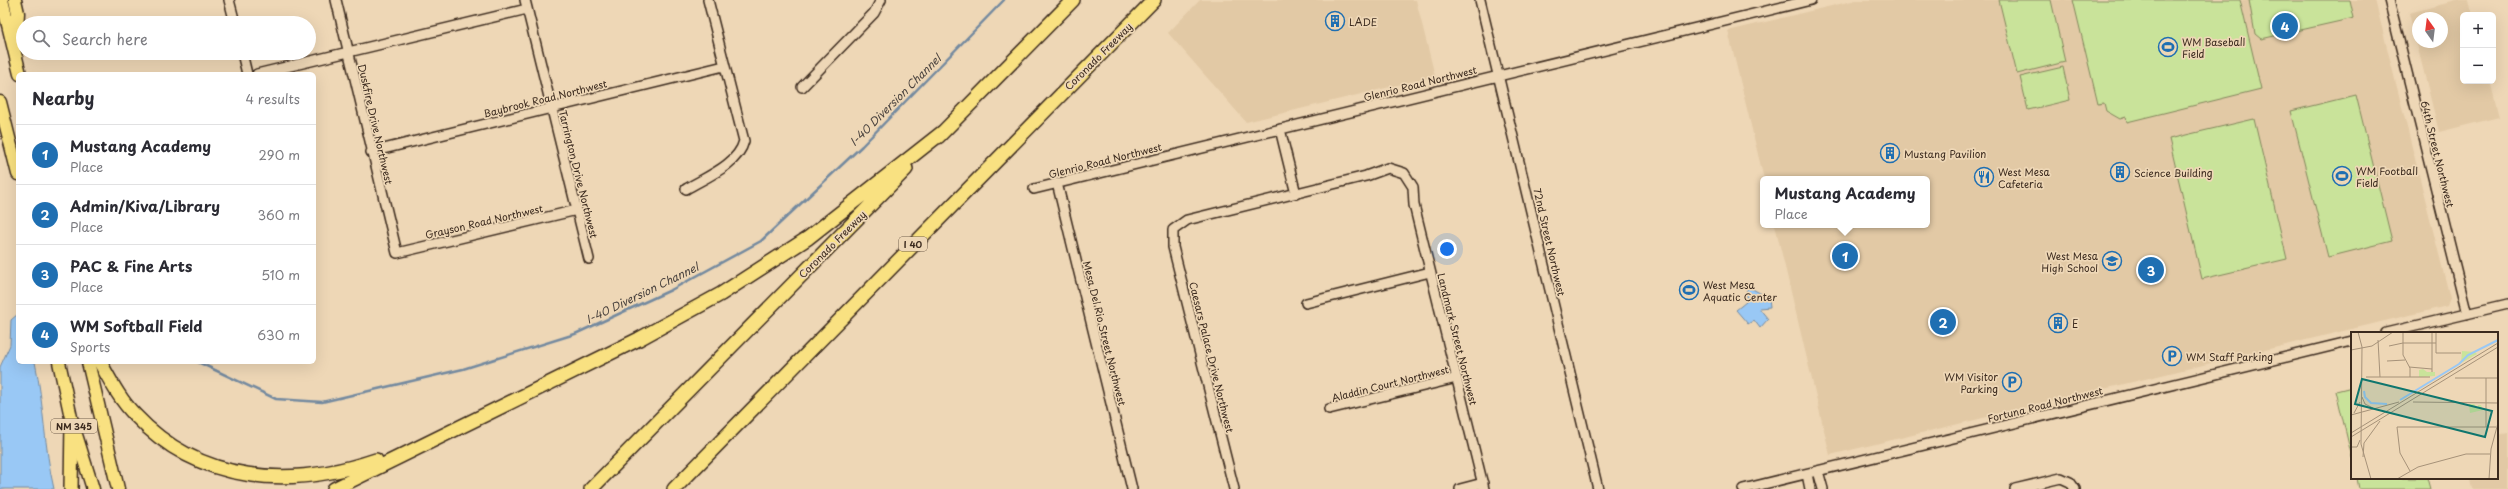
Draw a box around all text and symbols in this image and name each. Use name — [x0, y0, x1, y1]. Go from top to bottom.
building icon: LADE — [1324, 10, 1346, 32]
pin: 4 — [2272, 11, 2298, 41]
north arrow — [2412, 12, 2448, 48]
map controls — [2460, 12, 2496, 84]
button: + — [2460, 12, 2496, 48]
place label: LADE — [1349, 14, 1377, 29]
search box — [16, 16, 316, 60]
street label: Coronado Freeway — [1061, 19, 1136, 94]
icon: search — [30, 27, 52, 49]
text: Search here — [62, 27, 148, 50]
place label: WM Baseball Field — [2182, 34, 2246, 61]
sports icon: WM Baseball Field — [2157, 36, 2179, 58]
button: − — [2460, 48, 2496, 84]
water label: I-40 Diversion Channel — [845, 49, 946, 150]
street label: Duskfire Drive Northwest — [355, 62, 397, 186]
street label: Glenrio Road Northwest — [1362, 62, 1478, 104]
street label: Baybrook Road Northwest — [482, 75, 609, 122]
text: Nearby — [32, 85, 94, 111]
text: 4 results — [246, 89, 300, 108]
street label: 64th Street Northwest — [2418, 99, 2458, 209]
street label: Tarrington Drive Northwest — [556, 108, 602, 240]
text: Mustang Academy — [70, 134, 211, 157]
street label: Glenrio Road Northwest — [1047, 139, 1163, 181]
building icon: Mustang Pavilion — [1879, 142, 1901, 164]
text: 1 — [42, 145, 48, 164]
text: 290 m — [259, 145, 300, 164]
place label: Mustang Pavilion — [1904, 146, 1986, 161]
text: Place — [70, 157, 103, 176]
building icon: Science Building — [2109, 161, 2131, 183]
place label: WM Football Field — [2356, 163, 2418, 190]
place label: West Mesa Cafeteria — [1998, 164, 2051, 191]
place label: Science Building — [2134, 165, 2213, 180]
sports icon: WM Football Field — [2331, 165, 2353, 187]
restaurant icon: West Mesa Cafeteria — [1973, 166, 1995, 188]
popup — [1760, 176, 1930, 228]
text: Mustang Academy — [1774, 181, 1916, 204]
street label: 72nd Street Northwest — [1530, 187, 1570, 297]
text: Admin/Kiva/Library — [70, 194, 220, 217]
street label: Grayson Road Northwest — [424, 200, 545, 243]
text: Place — [1774, 204, 1808, 223]
text: 2 — [40, 205, 50, 224]
text: 360 m — [257, 205, 300, 224]
street label: Coronado Freeway — [795, 207, 870, 282]
text: Place — [70, 217, 103, 236]
road number: I 40 — [899, 237, 927, 251]
your location — [1437, 239, 1457, 259]
pin: 1 — [1832, 241, 1858, 271]
place label: West Mesa High School — [2042, 248, 2099, 275]
school or university icon: West Mesa High School — [2101, 250, 2123, 272]
text: PAC & Fine Arts — [70, 254, 192, 277]
pin: 3 — [2138, 255, 2164, 285]
water label: I-40 Diversion Channel — [583, 257, 703, 328]
street label: Mesa Del Rio Street Northwest — [1080, 259, 1130, 407]
text: 3 — [41, 265, 49, 284]
text: 510 m — [261, 265, 300, 284]
street label: Landmark Street Northwest — [1434, 271, 1482, 407]
text: Place — [70, 277, 103, 296]
place label: West Mesa Aquatic Center — [1703, 277, 1777, 304]
sports icon: West Mesa Aquatic Center — [1678, 279, 1700, 301]
street label: Caesars Palace Drive Northwest — [1186, 280, 1238, 434]
pin: 2 — [1930, 307, 1956, 337]
building icon: E — [2047, 312, 2069, 334]
text: WM Softball Field — [70, 314, 202, 337]
place label: E — [2072, 316, 2078, 331]
text: 4 — [41, 325, 49, 344]
text: 630 m — [257, 325, 300, 344]
inset map — [2351, 332, 2498, 479]
text: Sports — [70, 337, 110, 356]
parking icon: WM Staff Parking — [2161, 345, 2183, 367]
place label: WM Staff Parking — [2186, 349, 2273, 364]
street label: Aladdin Court Northwest — [1330, 361, 1450, 405]
place label: WM Visitor Parking — [1944, 369, 1998, 396]
parking icon: WM Visitor Parking — [2001, 371, 2023, 393]
street label: Fortuna Road Northwest — [1986, 382, 2104, 426]
road number: NM 345 — [51, 419, 97, 433]

